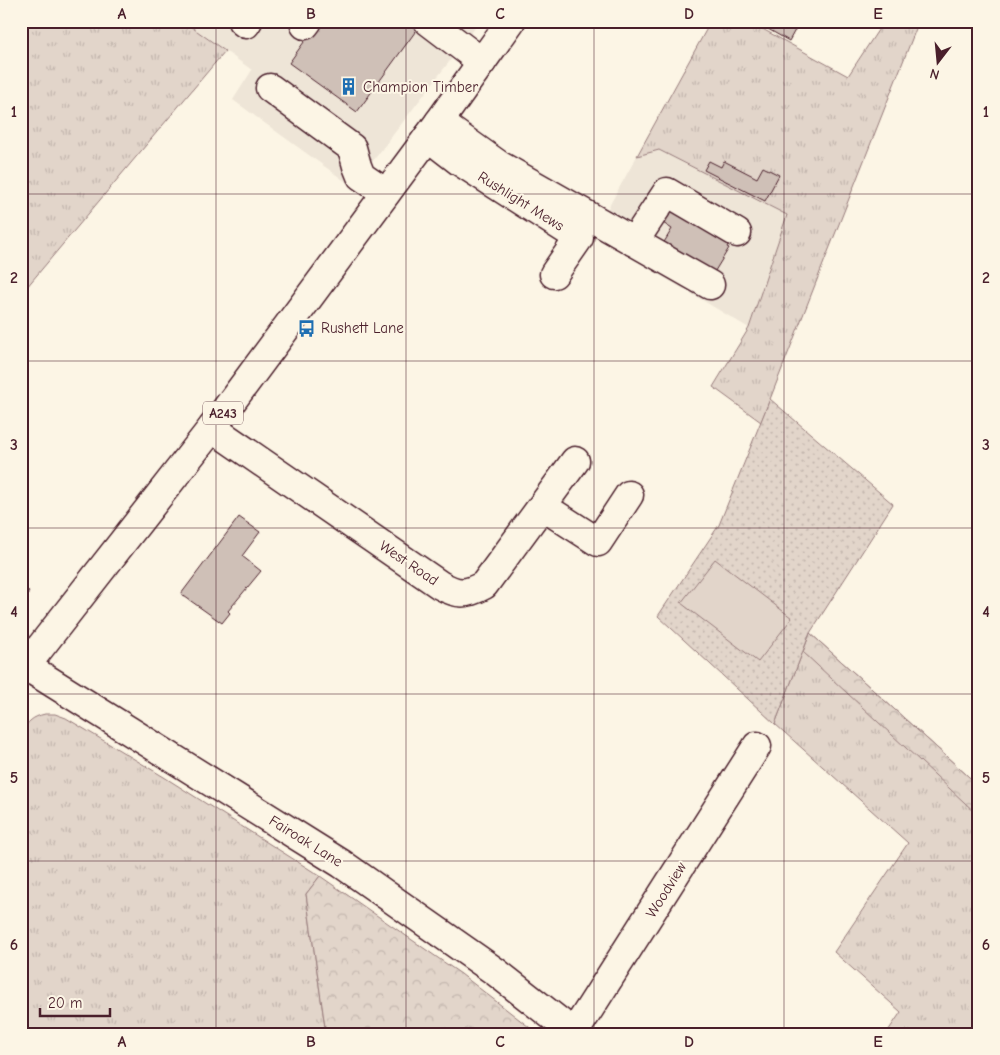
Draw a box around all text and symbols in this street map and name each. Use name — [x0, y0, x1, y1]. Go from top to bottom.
text: A — [118, 5, 127, 23]
text: B — [306, 5, 316, 23]
text: C — [495, 5, 505, 23]
text: D — [684, 5, 694, 23]
text: E — [873, 5, 883, 23]
north arrow — [912, 38, 962, 88]
text: N — [928, 65, 941, 83]
building icon: Champion Timber — [339, 77, 359, 97]
place label: Champion Timber — [363, 78, 478, 96]
text: 1 — [11, 103, 17, 121]
text: 1 — [983, 103, 989, 121]
street label: Rushlight Mews — [475, 167, 567, 235]
text: 2 — [10, 269, 18, 287]
text: 2 — [982, 269, 990, 287]
bus stop icon: Rushett Lane — [297, 318, 317, 338]
place label: Rushett Lane — [321, 319, 404, 337]
road number: A243 — [203, 402, 243, 424]
text: 3 — [10, 436, 18, 454]
text: 3 — [982, 436, 990, 454]
street label: West Road — [376, 537, 442, 589]
text: 4 — [10, 603, 18, 621]
text: 4 — [982, 603, 990, 621]
text: 5 — [10, 769, 18, 787]
text: 5 — [982, 769, 990, 787]
street label: Fairoak Lane — [266, 811, 347, 871]
street label: Woodview — [642, 859, 690, 921]
text: 6 — [10, 936, 18, 954]
text: 6 — [982, 936, 990, 954]
scale bar — [40, 985, 110, 1017]
text: 20 m — [48, 994, 82, 1012]
text: A — [118, 1033, 127, 1051]
text: B — [306, 1033, 316, 1051]
text: C — [495, 1033, 505, 1051]
text: D — [684, 1033, 694, 1051]
text: E — [873, 1033, 883, 1051]

